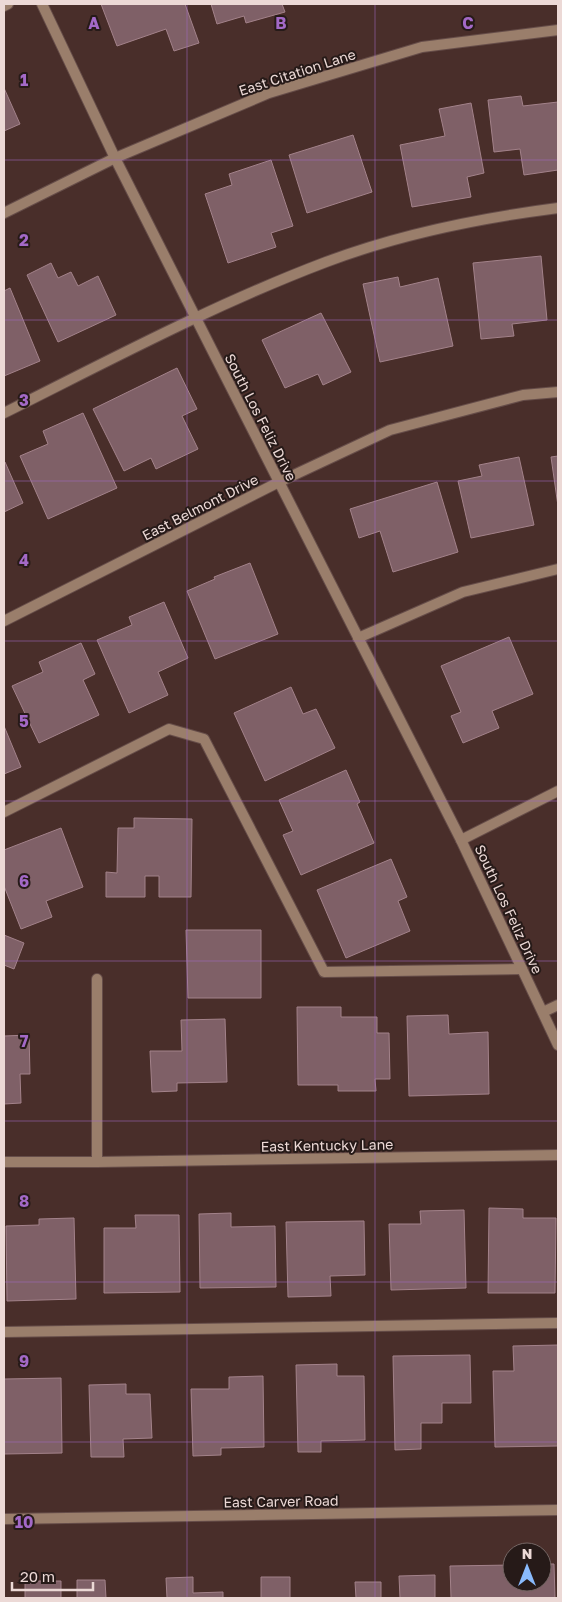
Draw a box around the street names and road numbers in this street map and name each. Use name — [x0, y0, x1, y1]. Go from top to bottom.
street label: East Citation Lane — [236, 45, 358, 99]
street label: South Los Feliz Drive — [222, 351, 300, 483]
street label: East Belmont Drive — [139, 470, 261, 544]
street label: South Los Feliz Drive — [472, 842, 546, 976]
street label: East Kentucky Lane — [261, 1135, 393, 1155]
street label: East Carver Road — [223, 1491, 339, 1511]

